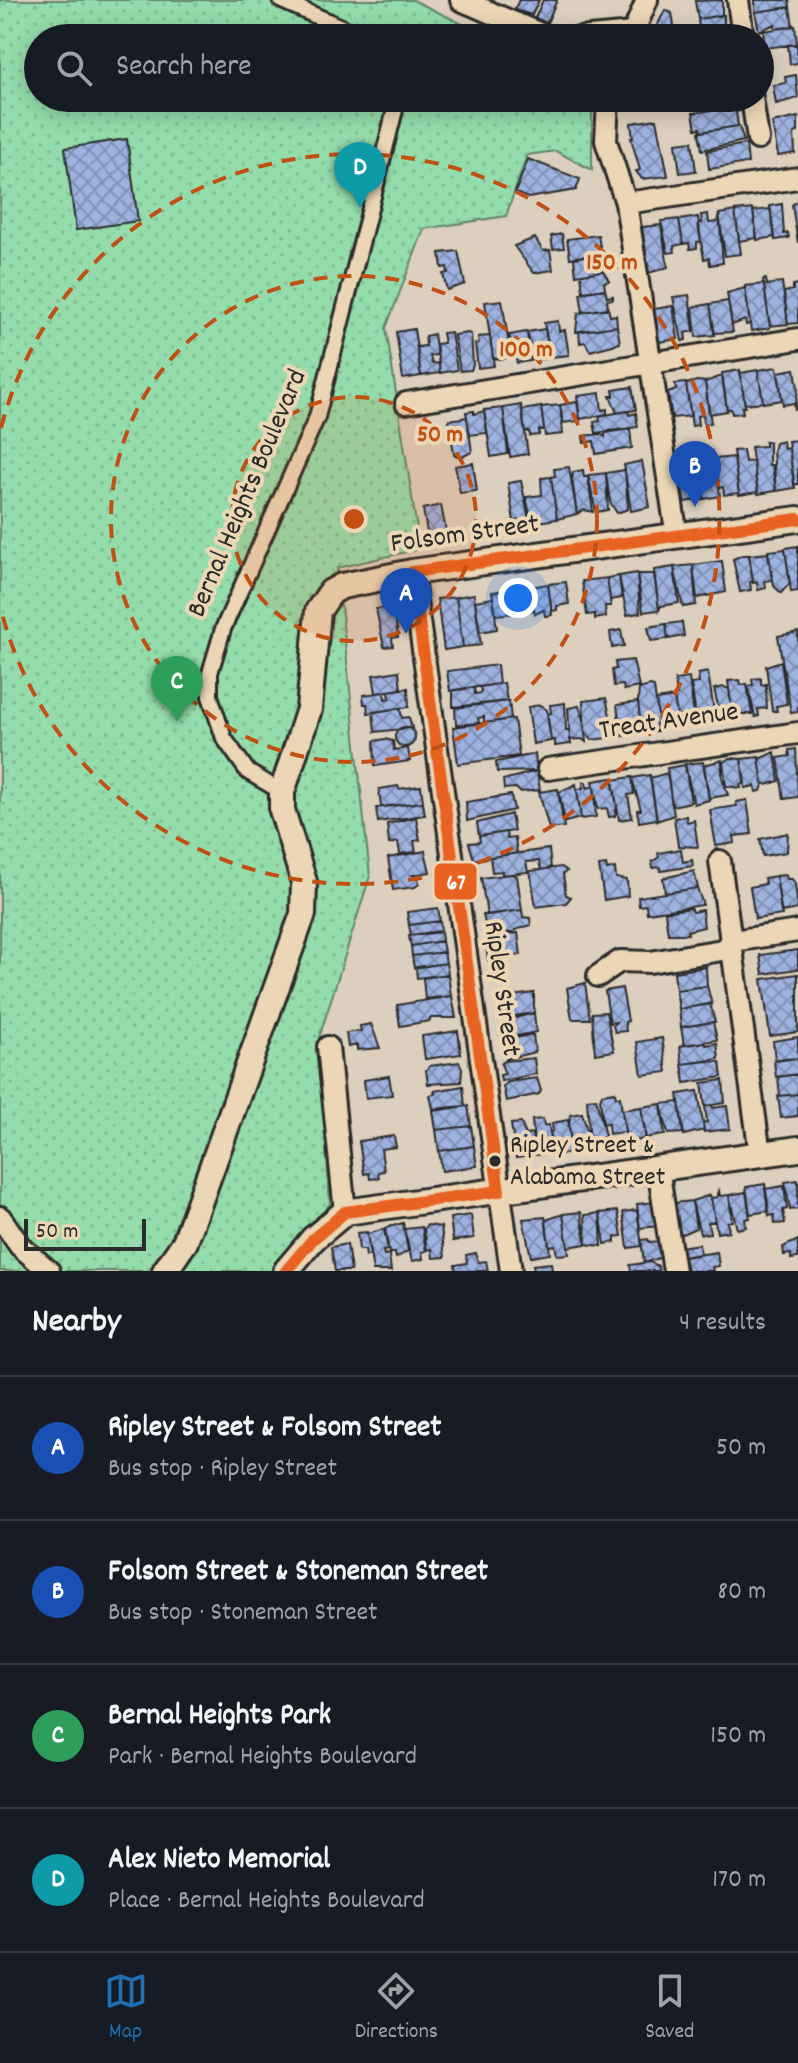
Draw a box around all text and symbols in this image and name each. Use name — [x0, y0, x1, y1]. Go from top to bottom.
search box — [24, 24, 774, 112]
icon: search — [52, 46, 96, 90]
text: Search here — [116, 47, 252, 90]
pin: D — [334, 142, 386, 208]
text: 150 m — [586, 247, 638, 281]
text: 100 m — [499, 334, 553, 368]
street label: Bernal Heights Boulevard — [179, 364, 319, 624]
text: 50 m — [417, 419, 463, 453]
pin: B — [669, 441, 721, 507]
centre of rings — [340, 505, 368, 533]
street label: Folsom Street — [388, 506, 542, 566]
pin: A — [380, 568, 432, 634]
your location — [498, 578, 538, 618]
pin: C — [151, 656, 203, 722]
street label: Treat Avenue — [597, 693, 741, 753]
line badge: 67 — [433, 862, 478, 901]
text: 67 — [446, 869, 466, 900]
street label: Ripley Street — [471, 919, 529, 1059]
place label: Ripley Street & Alabama Street — [510, 1128, 666, 1197]
marker: Ripley Street & Alabama Street — [487, 1153, 503, 1169]
scale bar — [24, 1215, 146, 1251]
text: 50 m — [36, 1217, 78, 1248]
text: Nearby — [32, 1299, 121, 1348]
text: 4 results — [679, 1305, 766, 1342]
text: Ripley Street & Folsom Street — [108, 1408, 441, 1451]
text: A — [51, 1430, 65, 1467]
text: 50 m — [716, 1430, 766, 1467]
text: Bus stop · Ripley Street — [108, 1451, 337, 1488]
text: Folsom Street & Stoneman Street — [108, 1552, 488, 1595]
text: B — [52, 1574, 64, 1611]
text: 80 m — [718, 1574, 766, 1611]
text: Bus stop · Stoneman Street — [108, 1595, 378, 1632]
text: Bernal Heights Park — [108, 1696, 331, 1739]
text: C — [52, 1718, 64, 1755]
text: 150 m — [710, 1718, 766, 1755]
text: Park · Bernal Heights Boulevard — [108, 1739, 417, 1776]
text: Alex Nieto Memorial — [108, 1840, 330, 1883]
text: D — [51, 1862, 65, 1899]
text: 170 m — [712, 1862, 766, 1899]
text: Place · Bernal Heights Boulevard — [108, 1883, 425, 1920]
tab: Map — [104, 1969, 148, 2048]
tab: Directions — [355, 1969, 438, 2048]
tab: Saved — [645, 1969, 694, 2048]

